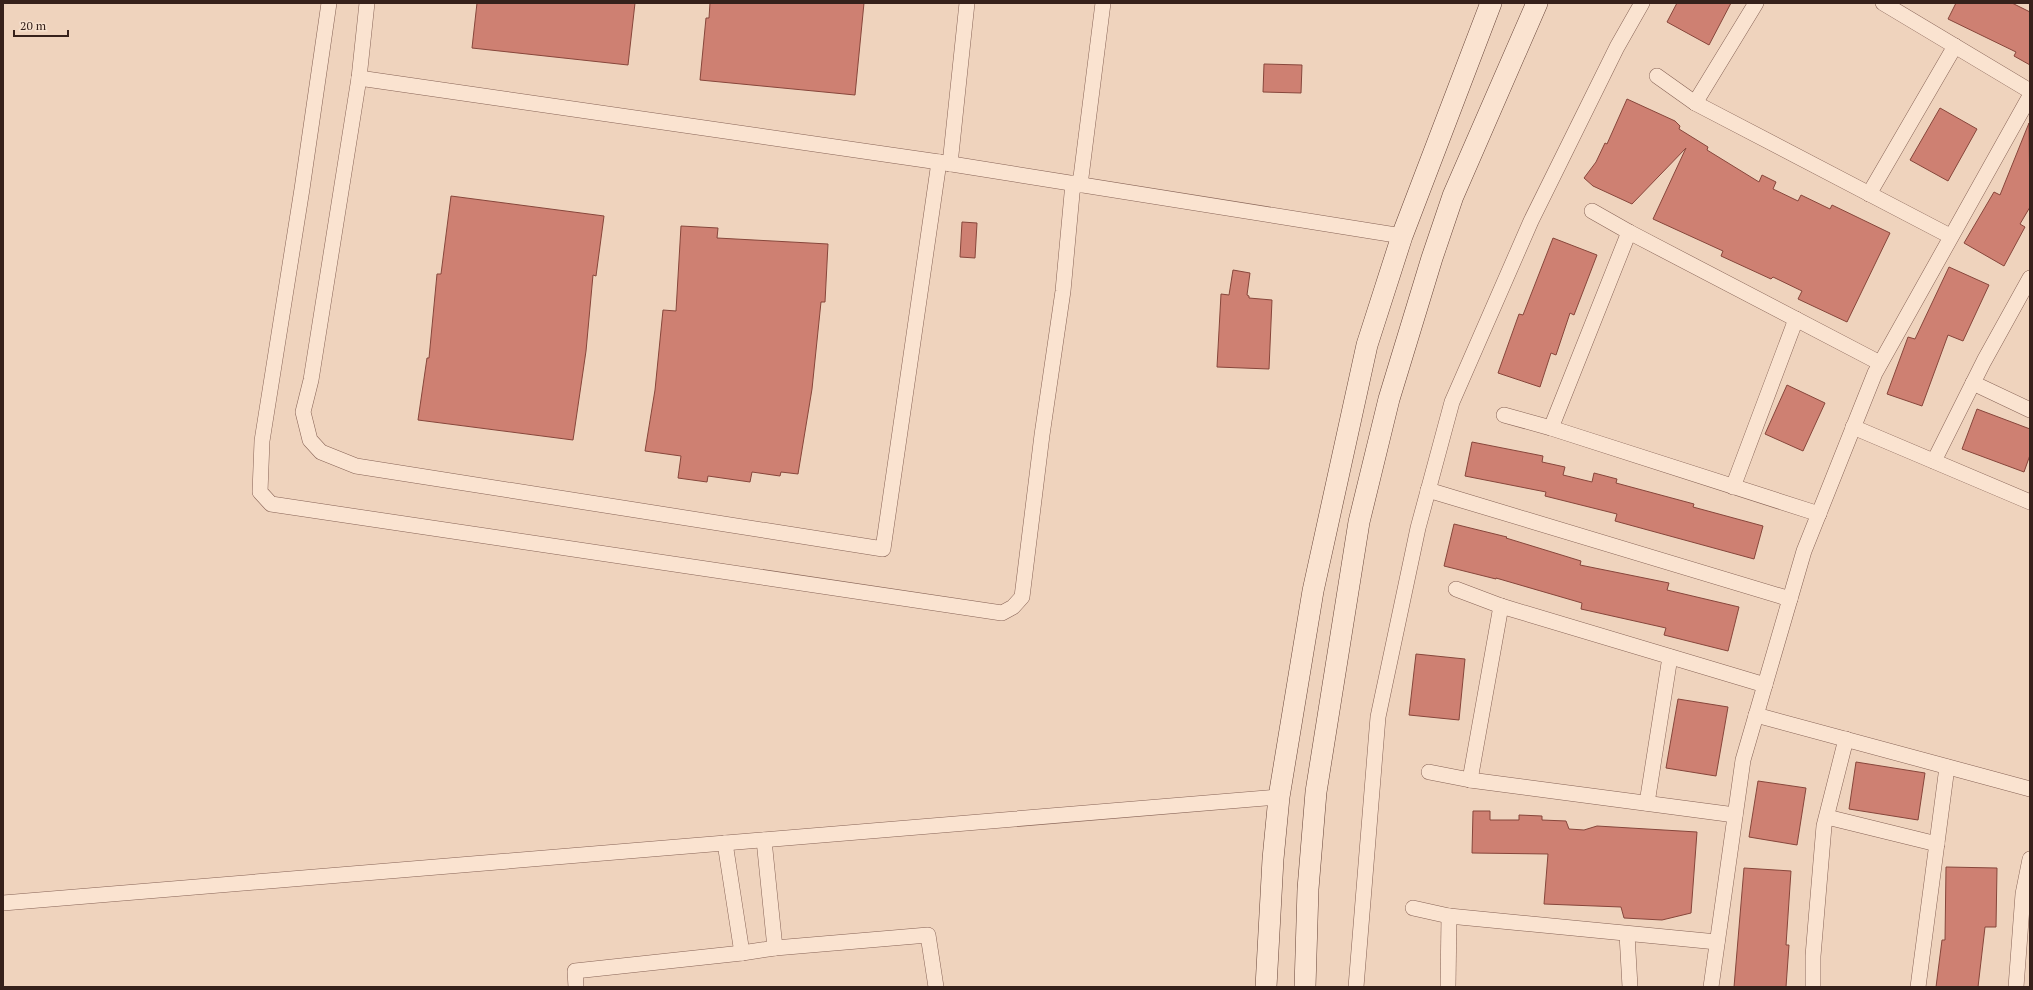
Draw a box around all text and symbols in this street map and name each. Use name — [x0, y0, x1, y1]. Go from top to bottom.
scale bar — [14, 12, 68, 38]
text: 20 m — [20, 18, 47, 33]

